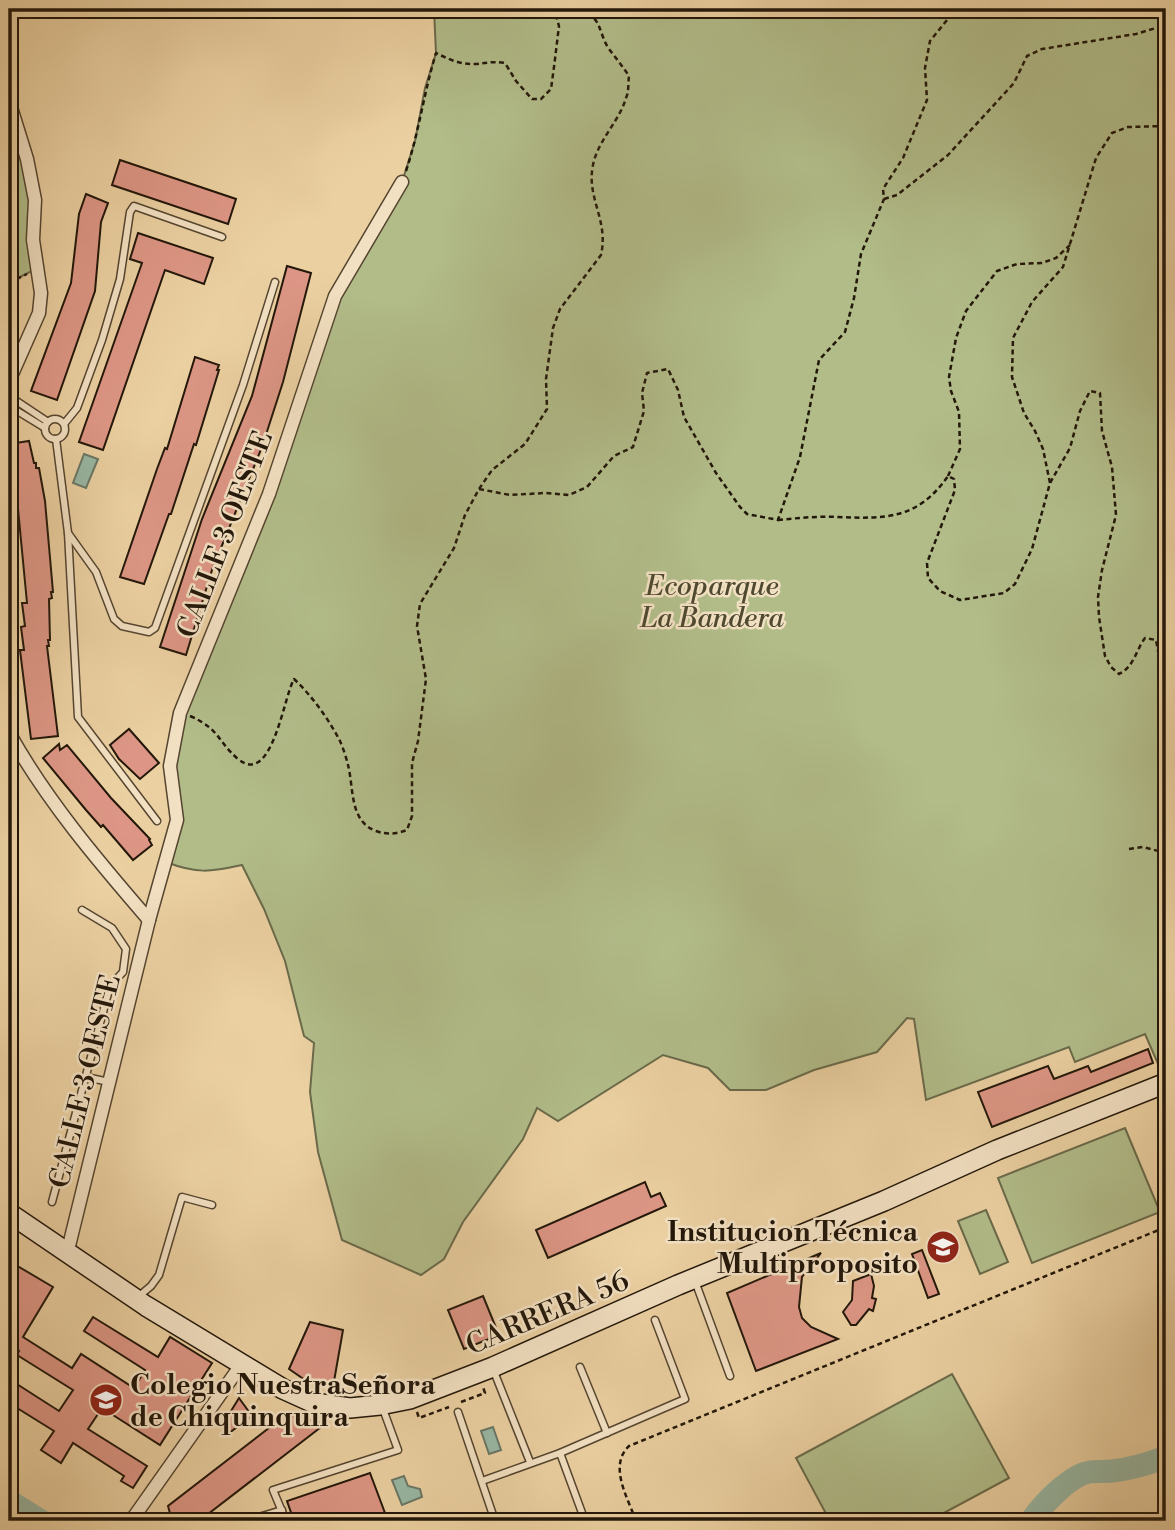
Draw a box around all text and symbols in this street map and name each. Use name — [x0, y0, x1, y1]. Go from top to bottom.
street label: CALLE 3 OESTE — [170, 426, 281, 643]
park label: Ecoparque La Bandera — [639, 569, 784, 636]
street label: CALLE 3 OESTE — [42, 971, 129, 1192]
place label: Institucion Técnica Multiproposito — [667, 1215, 919, 1282]
school or university icon: Institucion Técnica Multiproposito — [924, 1228, 962, 1266]
street label: CARRERA 56 — [461, 1263, 634, 1363]
place label: Colegio NuestraSeñora de Chiquinquira — [130, 1368, 436, 1435]
school or university icon: Colegio NuestraSeñora de Chiquinquira — [87, 1381, 125, 1419]

